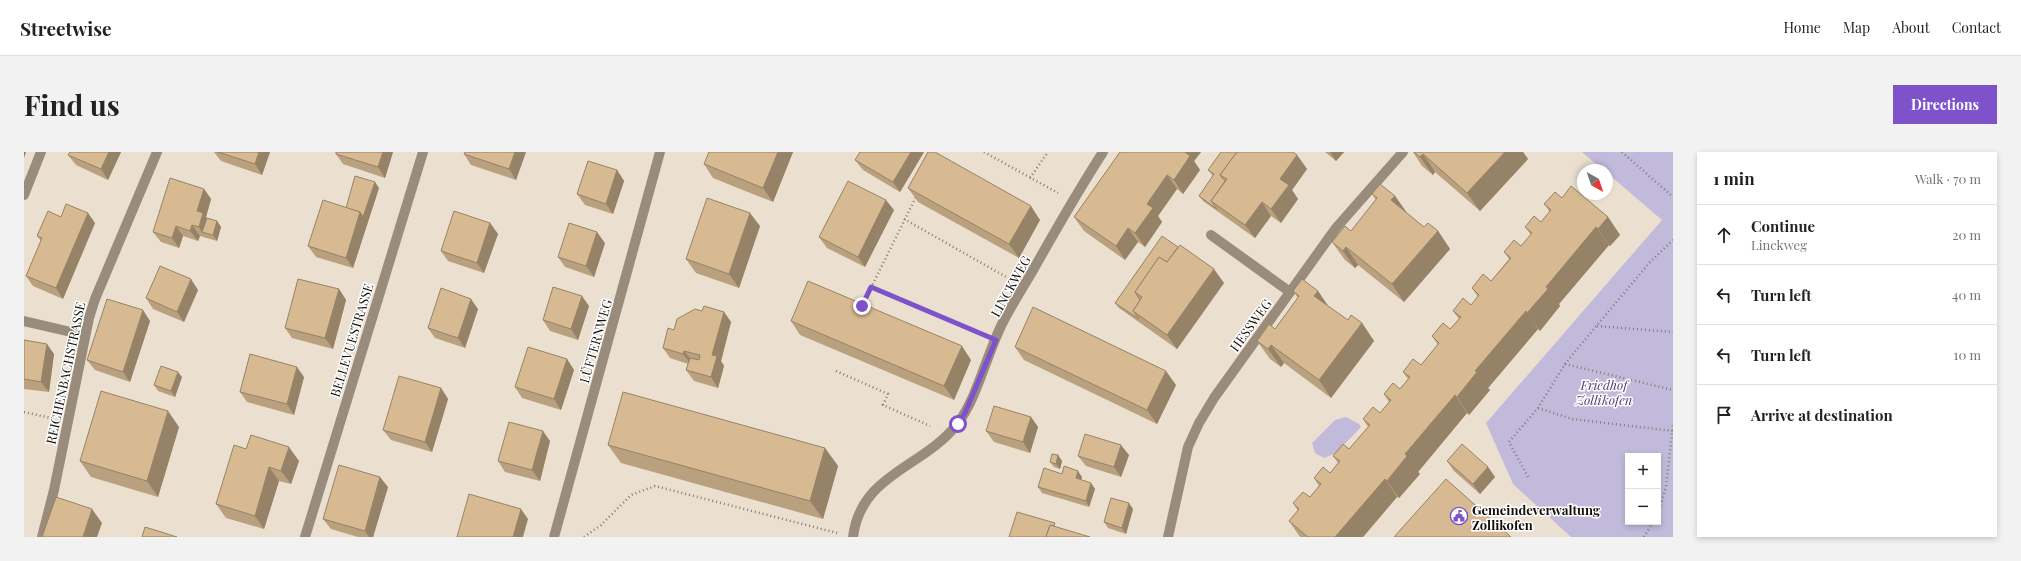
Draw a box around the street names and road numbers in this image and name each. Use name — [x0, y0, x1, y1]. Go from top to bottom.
street label: LINCKWEG — [986, 252, 1034, 320]
street label: BELLEVUESTRASSE — [326, 281, 376, 399]
street label: HESSWEG — [1225, 295, 1275, 355]
street label: LÜFTERNWEG — [575, 297, 615, 385]
street label: REICHENBACHSTRASSE — [42, 300, 88, 446]

